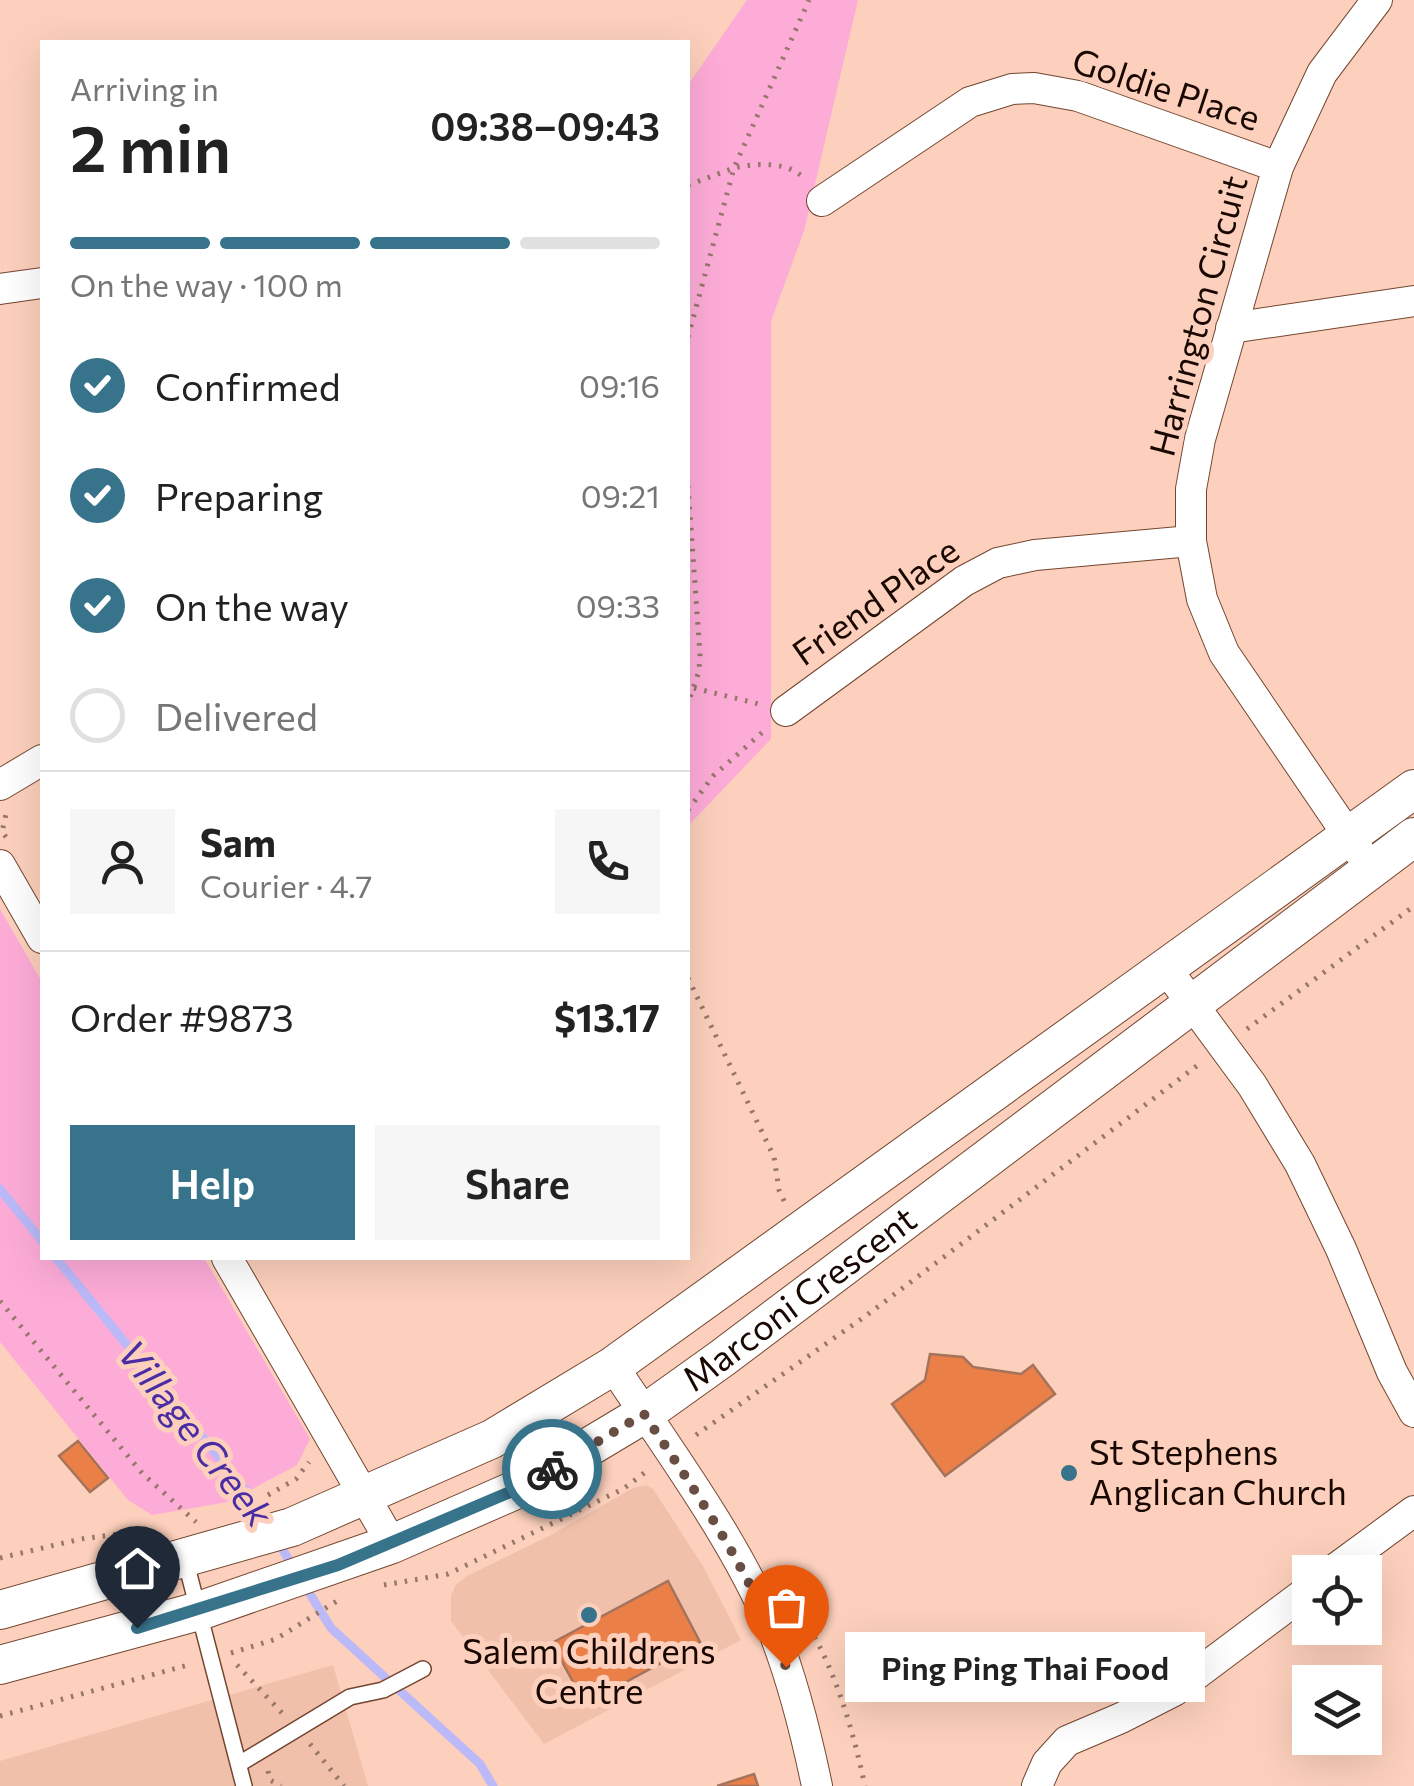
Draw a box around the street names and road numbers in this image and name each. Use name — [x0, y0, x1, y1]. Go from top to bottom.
street label: Goldie Place — [1068, 37, 1266, 138]
street label: Harrington Circuit — [1138, 170, 1255, 460]
street label: Friend Place — [783, 527, 966, 673]
street label: Marconi Crescent — [673, 1196, 923, 1399]

